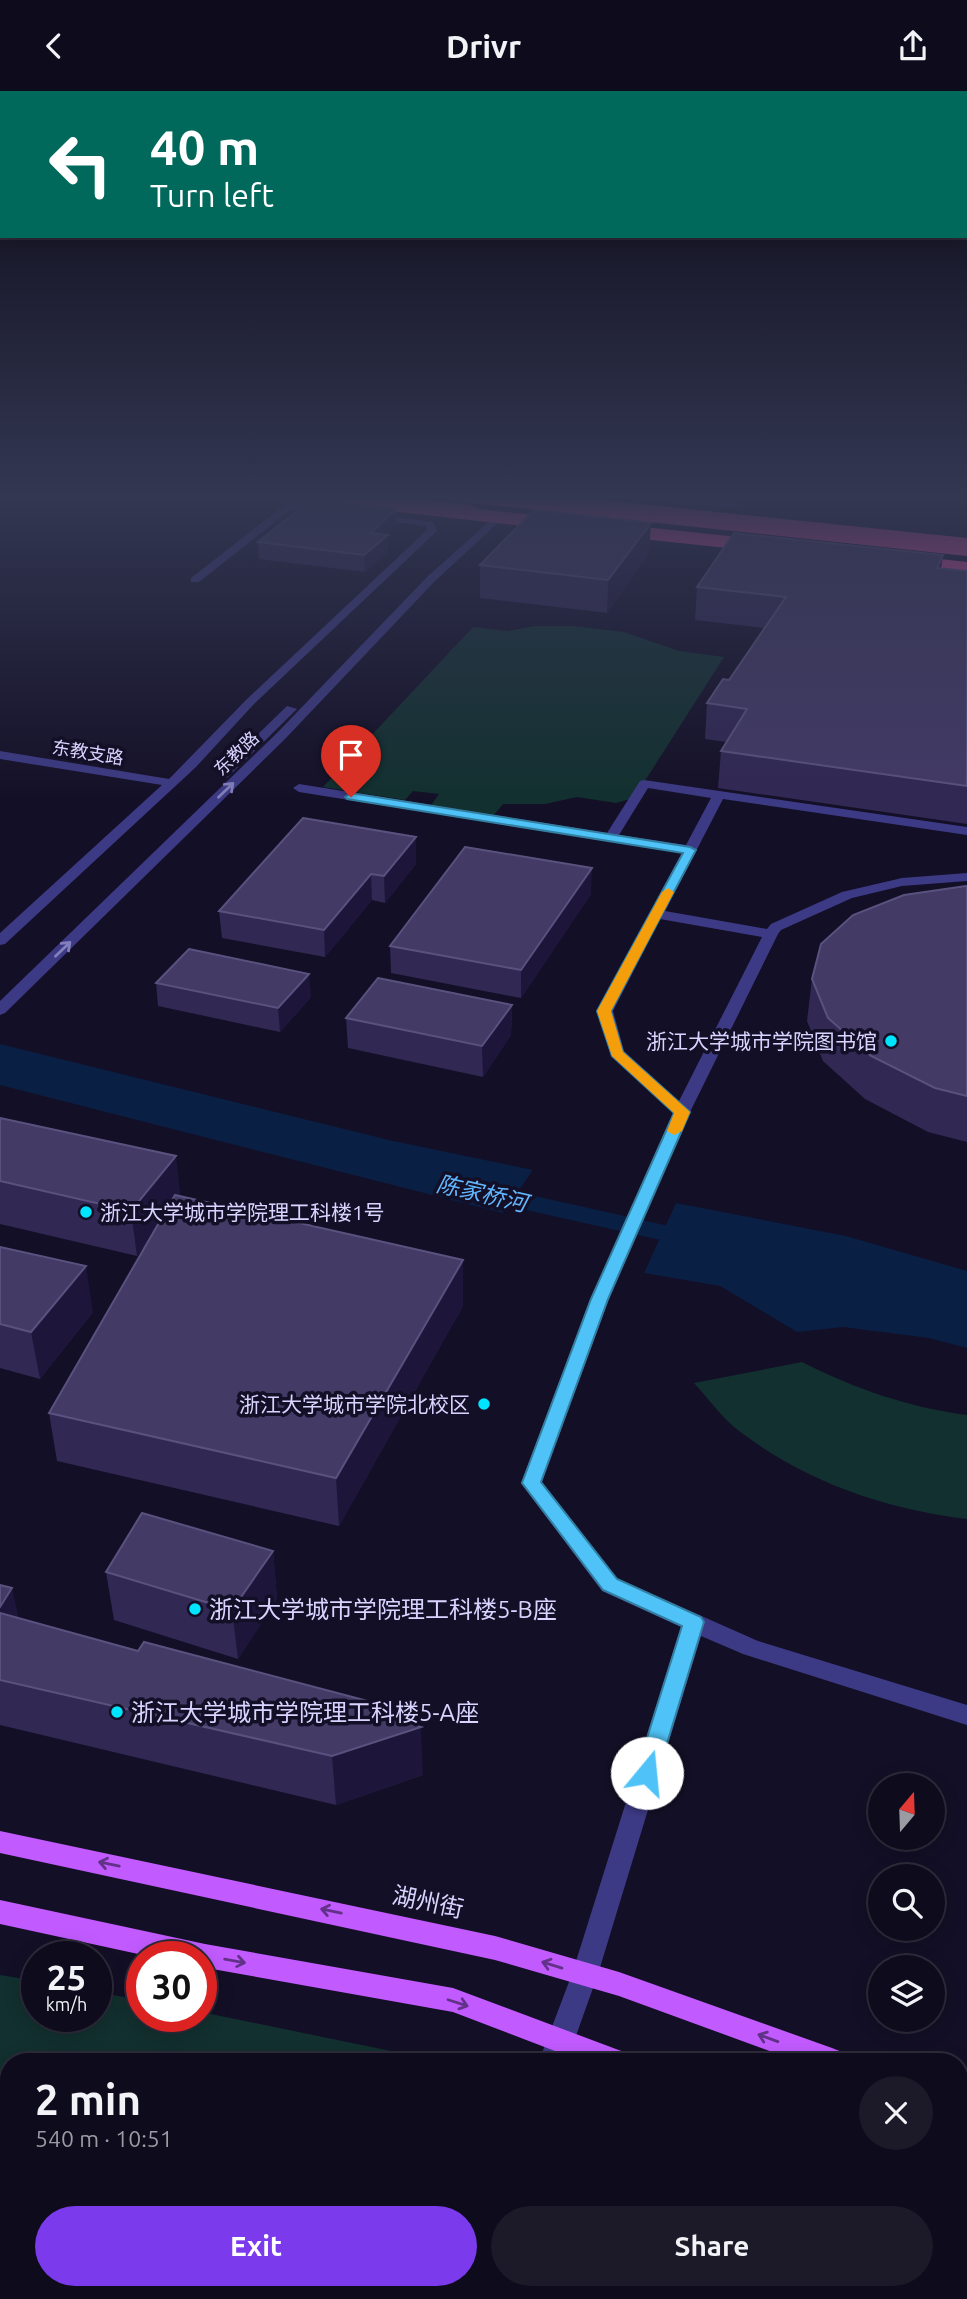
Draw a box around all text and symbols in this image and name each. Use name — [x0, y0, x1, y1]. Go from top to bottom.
icon: back — [35, 27, 73, 65]
icon: share — [894, 27, 932, 65]
text: Drivr — [446, 28, 521, 64]
icon: left — [35, 119, 126, 210]
text: 40 m — [150, 119, 259, 174]
text: Turn left — [150, 177, 274, 213]
pin — [321, 725, 381, 797]
street label: 东教路 — [210, 727, 262, 779]
street label: 东教支路 — [51, 736, 125, 768]
icon: arrive — [332, 736, 370, 774]
one-way arrow — [217, 781, 234, 798]
one-way arrow — [55, 941, 72, 958]
place label: 浙江大学城市学院图书馆 — [646, 1029, 877, 1053]
marker: 浙江大学城市学院图书馆 — [883, 1033, 899, 1049]
water label: 陈家桥河 — [434, 1170, 534, 1216]
place label: 浙江大学城市学院理工科楼1号 — [100, 1200, 385, 1224]
marker: 浙江大学城市学院理工科楼1号 — [78, 1204, 94, 1220]
place label: 浙江大学城市学院北校区 — [239, 1392, 470, 1416]
marker: 浙江大学城市学院北校区 — [476, 1396, 492, 1412]
place label: 浙江大学城市学院理工科楼5-B座 — [209, 1596, 557, 1623]
marker: 浙江大学城市学院理工科楼5-B座 — [187, 1601, 203, 1617]
place label: 浙江大学城市学院理工科楼5-A座 — [131, 1699, 479, 1726]
marker: 浙江大学城市学院理工科楼5-A座 — [109, 1704, 125, 1720]
position arrow — [610, 1736, 684, 1810]
north arrow — [868, 1773, 945, 1850]
map controls — [868, 1773, 945, 2032]
one-way arrow — [98, 1856, 121, 1870]
button: search — [868, 1864, 945, 1941]
street label: 湖州街 — [390, 1881, 466, 1923]
one-way arrow — [320, 1904, 343, 1918]
speed limit sign: 30 — [126, 1941, 217, 2032]
one-way arrow — [223, 1955, 246, 1968]
button: layers — [868, 1955, 945, 2032]
text: 25 — [47, 1957, 86, 1997]
one-way arrow — [542, 1957, 564, 1970]
text: km/h — [46, 1994, 87, 2014]
one-way arrow — [447, 1997, 469, 2010]
one-way arrow — [757, 2031, 779, 2043]
text: 2 min — [35, 2076, 141, 2123]
button: close — [859, 2076, 933, 2150]
text: 540 m · 10:51 — [35, 2126, 173, 2151]
button: Exit — [35, 2206, 477, 2286]
button: Share — [491, 2206, 933, 2286]

